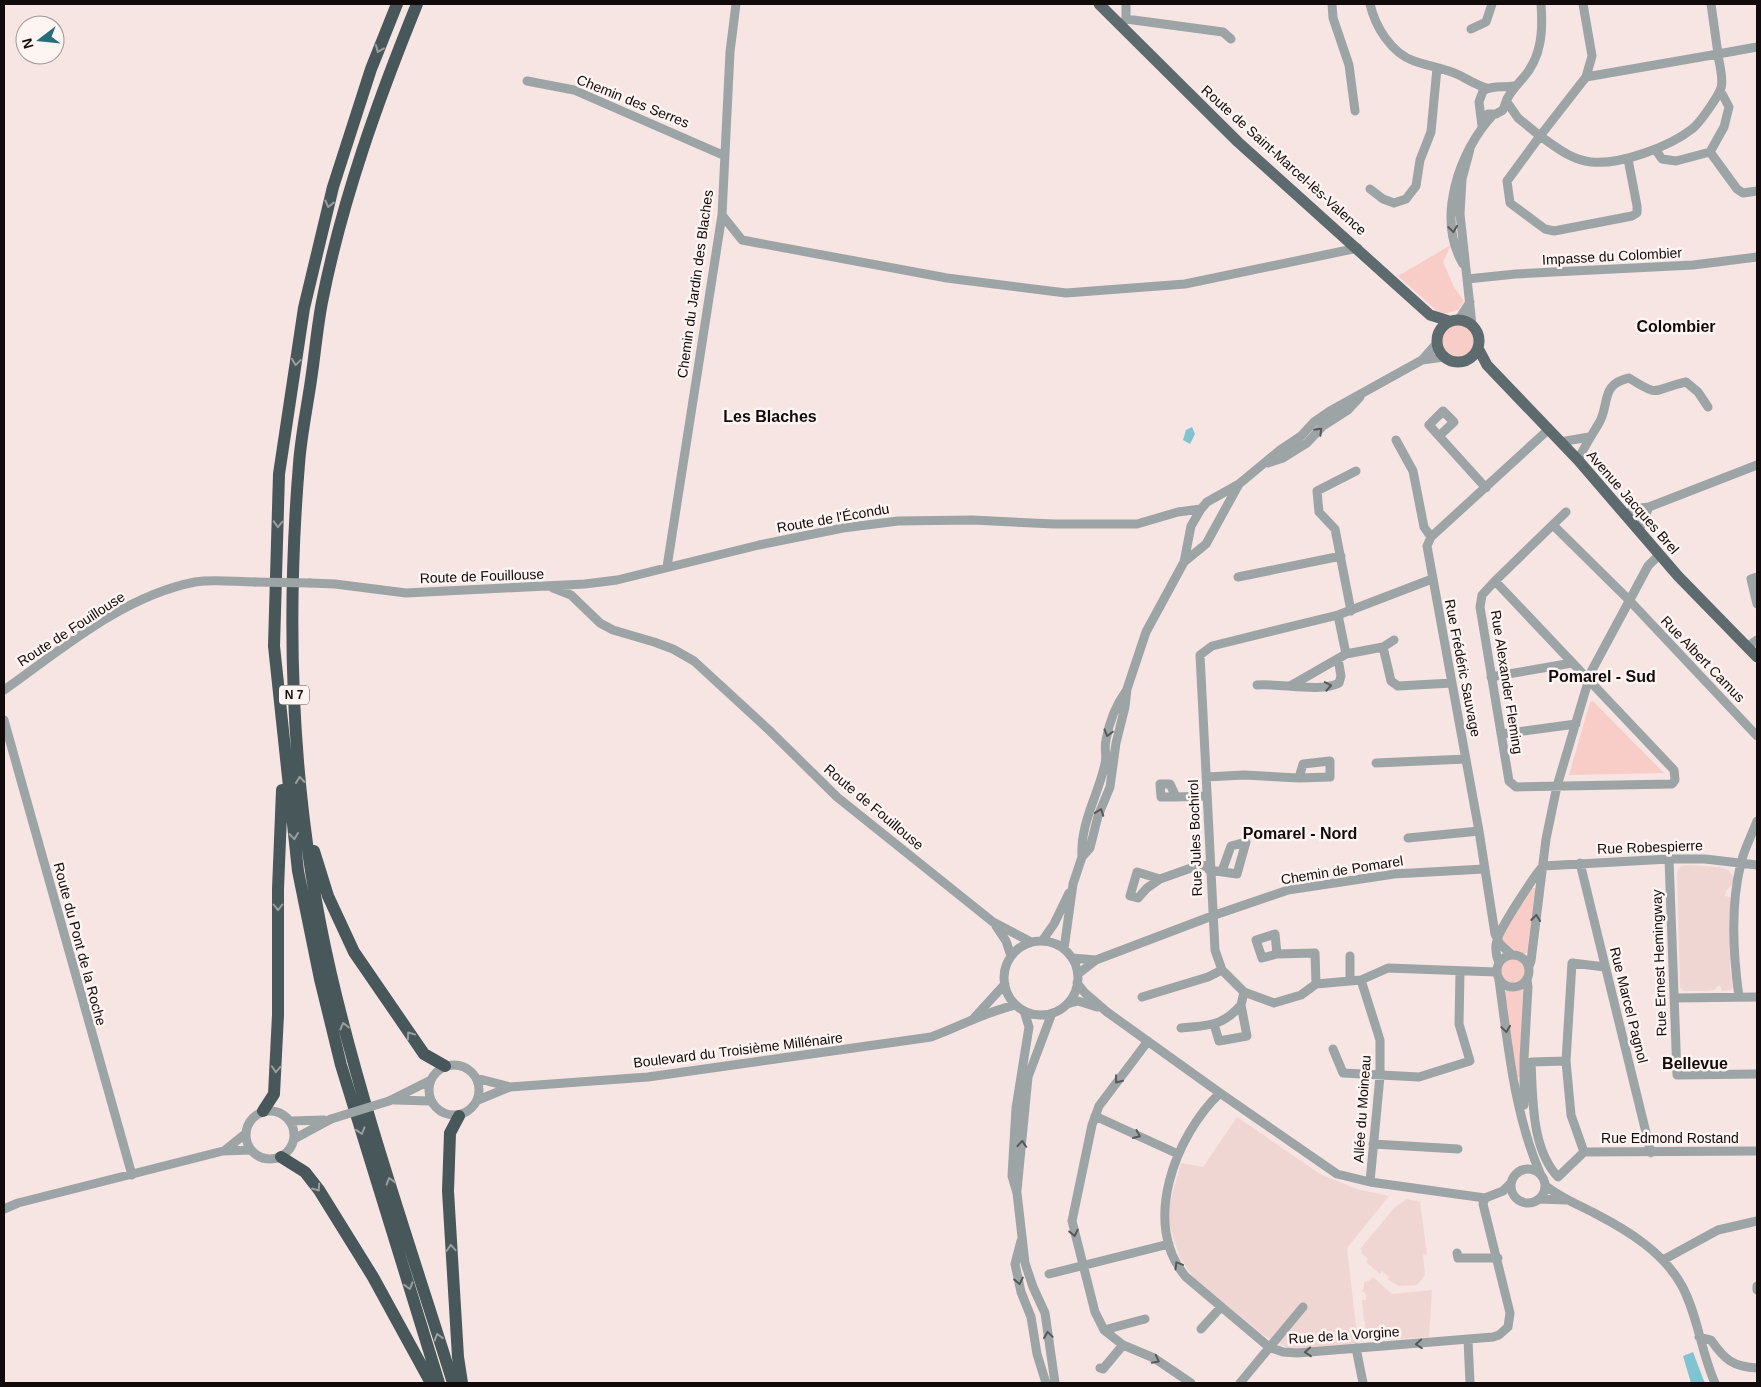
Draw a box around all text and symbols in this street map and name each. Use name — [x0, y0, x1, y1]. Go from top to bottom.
north arrow — [15, 15, 65, 65]
text: N — [18, 37, 37, 51]
one-way arrow — [375, 44, 385, 53]
street label: Chemin des Serres — [574, 71, 692, 131]
street label: Route de Saint-Marcel-lès-Valence — [1198, 82, 1370, 238]
street label: Chemin du Jardin des Blaches — [674, 189, 716, 379]
one-way arrow — [324, 199, 335, 208]
one-way arrow — [1447, 225, 1458, 233]
street label: Impasse du Colombier — [1542, 244, 1683, 268]
district label: Colombier — [1636, 318, 1716, 335]
one-way arrow — [291, 358, 301, 367]
district label: Les Blaches — [723, 408, 817, 425]
one-way arrow — [1313, 427, 1322, 436]
street label: Avenue Jacques Brel — [1584, 447, 1682, 557]
street label: Route de l'Écondu — [775, 500, 891, 536]
one-way arrow — [272, 520, 283, 528]
street label: Route de Fouillouse — [419, 566, 545, 586]
street label: Route de Fouillouse — [14, 588, 128, 670]
street label: Rue Frédéric Sauvage — [1442, 598, 1484, 738]
street label: Rue Alexander Fleming — [1488, 609, 1526, 755]
street label: Rue Albert Camus — [1658, 613, 1748, 705]
district label: Pomarel - Sud — [1548, 668, 1656, 685]
one-way arrow — [1325, 681, 1333, 692]
road number: N 7 — [279, 686, 309, 704]
one-way arrow — [1103, 729, 1114, 738]
street label: Route de Fouillouse — [821, 761, 927, 853]
one-way arrow — [295, 776, 306, 784]
street label: Rue Jules Bochirol — [1185, 779, 1205, 897]
one-way arrow — [1094, 808, 1104, 817]
district label: Pomarel - Nord — [1243, 825, 1357, 842]
one-way arrow — [288, 832, 299, 840]
street label: Rue Robespierre — [1597, 837, 1703, 857]
street label: Chemin de Pomarel — [1280, 852, 1404, 888]
street label: Route du Pont de la Roche — [51, 861, 110, 1027]
street label: Rue Ernest Hemingway — [1648, 889, 1670, 1037]
one-way arrow — [273, 903, 283, 911]
one-way arrow — [1531, 914, 1541, 922]
street label: Rue Marcel Pagnol — [1607, 945, 1651, 1065]
one-way arrow — [339, 1021, 350, 1030]
one-way arrow — [1500, 1025, 1511, 1033]
street label: Boulevard du Troisième Millénaire — [632, 1029, 844, 1071]
one-way arrow — [407, 1032, 415, 1041]
street label: Allée du Moineau — [1350, 1054, 1374, 1164]
district label: Bellevue — [1662, 1055, 1728, 1072]
one-way arrow — [270, 1065, 281, 1073]
one-way arrow — [1115, 1074, 1124, 1084]
one-way arrow — [356, 1126, 366, 1134]
one-way arrow — [1132, 1129, 1141, 1139]
street label: Rue Edmond Rostand — [1601, 1130, 1739, 1146]
one-way arrow — [1017, 1140, 1028, 1148]
one-way arrow — [386, 1178, 396, 1186]
one-way arrow — [311, 1183, 320, 1192]
one-way arrow — [1069, 1228, 1079, 1237]
one-way arrow — [446, 1243, 457, 1251]
one-way arrow — [1174, 1262, 1184, 1271]
one-way arrow — [1013, 1276, 1023, 1285]
one-way arrow — [404, 1281, 414, 1290]
street label: Rue de la Vorgine — [1288, 1323, 1400, 1347]
one-way arrow — [1043, 1331, 1054, 1339]
one-way arrow — [434, 1333, 444, 1341]
one-way arrow — [1415, 1338, 1423, 1349]
one-way arrow — [1303, 1347, 1311, 1358]
one-way arrow — [1151, 1354, 1160, 1364]

